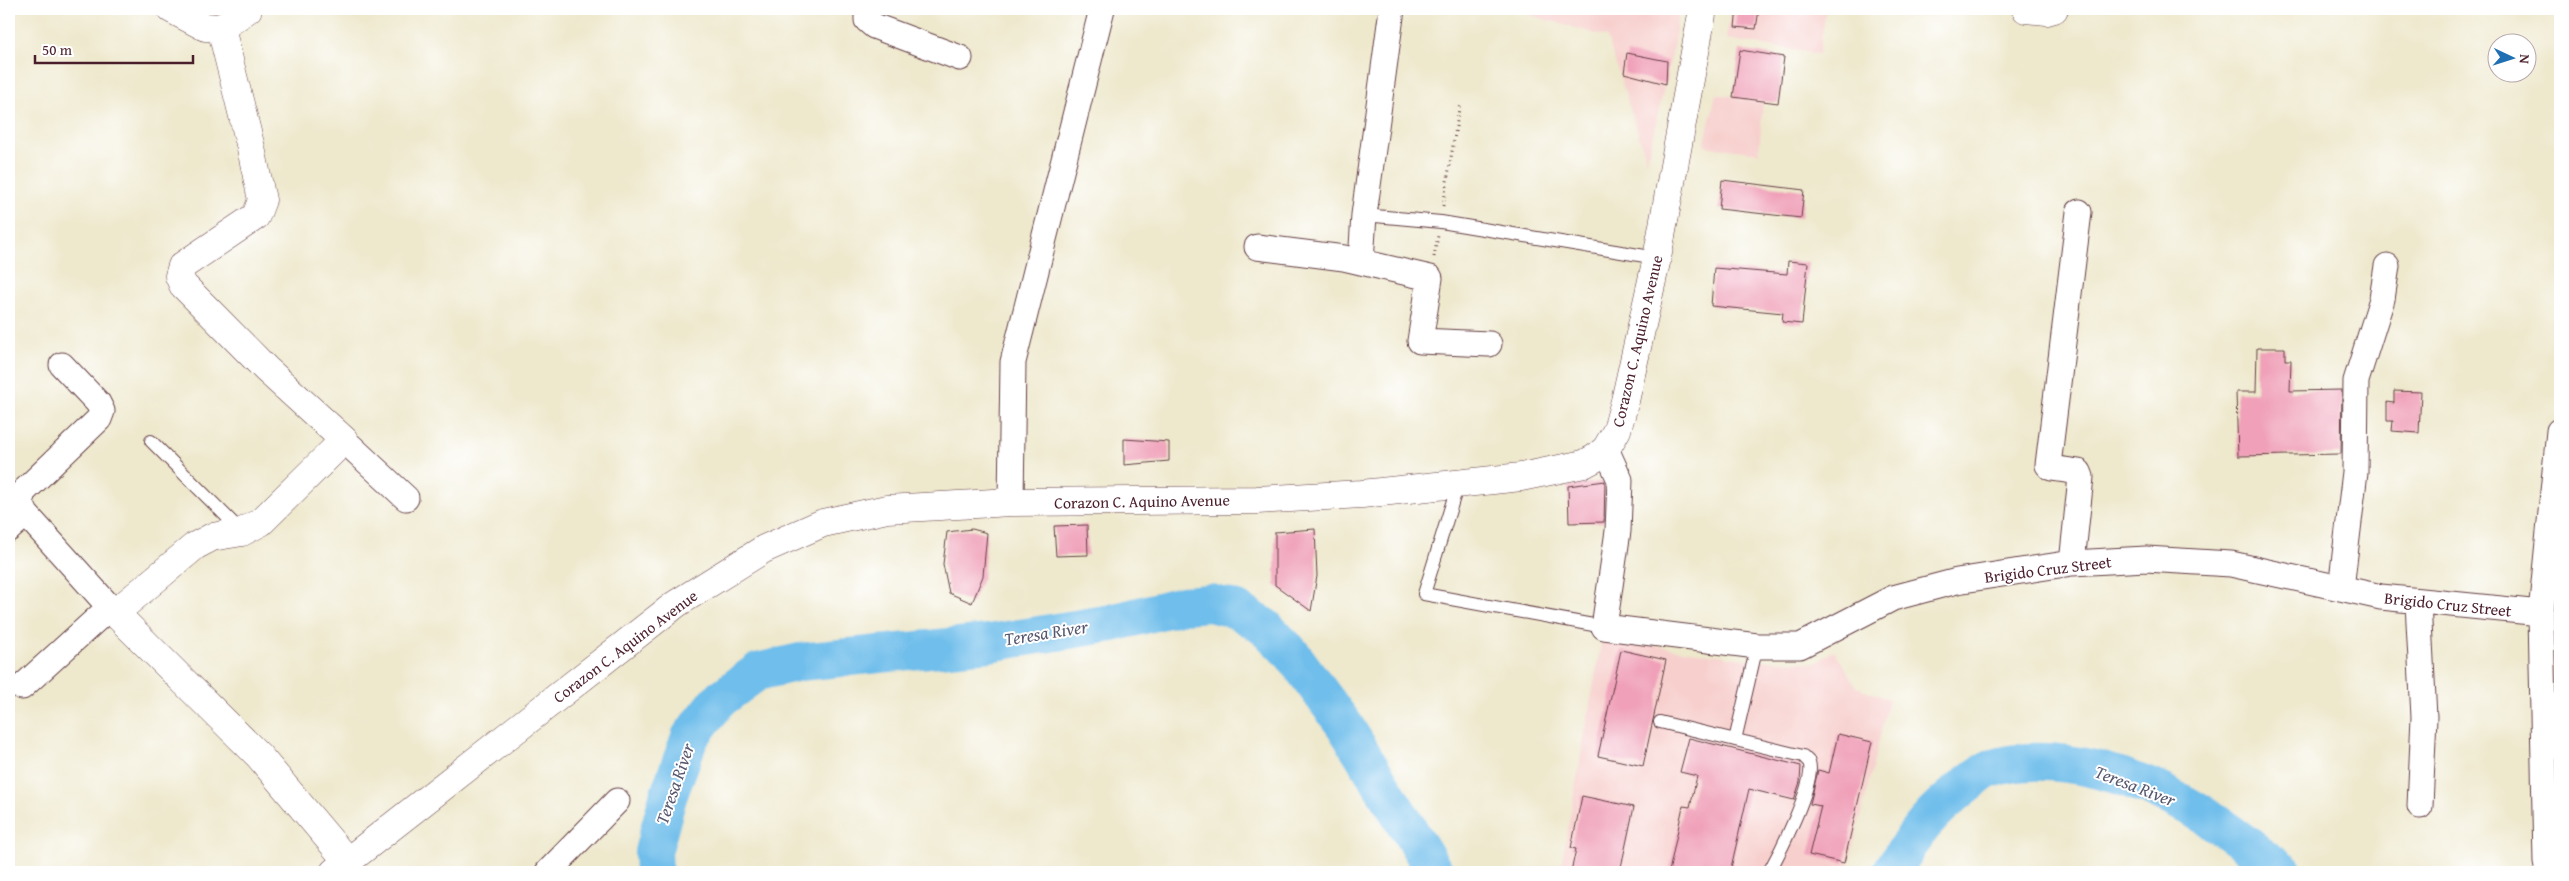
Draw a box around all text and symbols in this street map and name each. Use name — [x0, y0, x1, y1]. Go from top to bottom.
scale bar — [35, 32, 192, 64]
north arrow — [2486, 32, 2536, 82]
text: 50 m — [42, 39, 73, 60]
text: N — [2515, 54, 2535, 65]
street label: Corazon C. Aquino Avenue — [1606, 253, 1668, 429]
street label: Corazon C. Aquino Avenue — [1054, 487, 1230, 515]
street label: Brigido Cruz Street — [1983, 549, 2113, 589]
street label: Corazon C. Aquino Avenue — [548, 584, 702, 708]
street label: Brigido Cruz Street — [2383, 585, 2513, 623]
water label: Teresa River — [1002, 612, 1091, 652]
water label: Teresa River — [648, 738, 701, 828]
water label: Teresa River — [2091, 758, 2181, 814]

